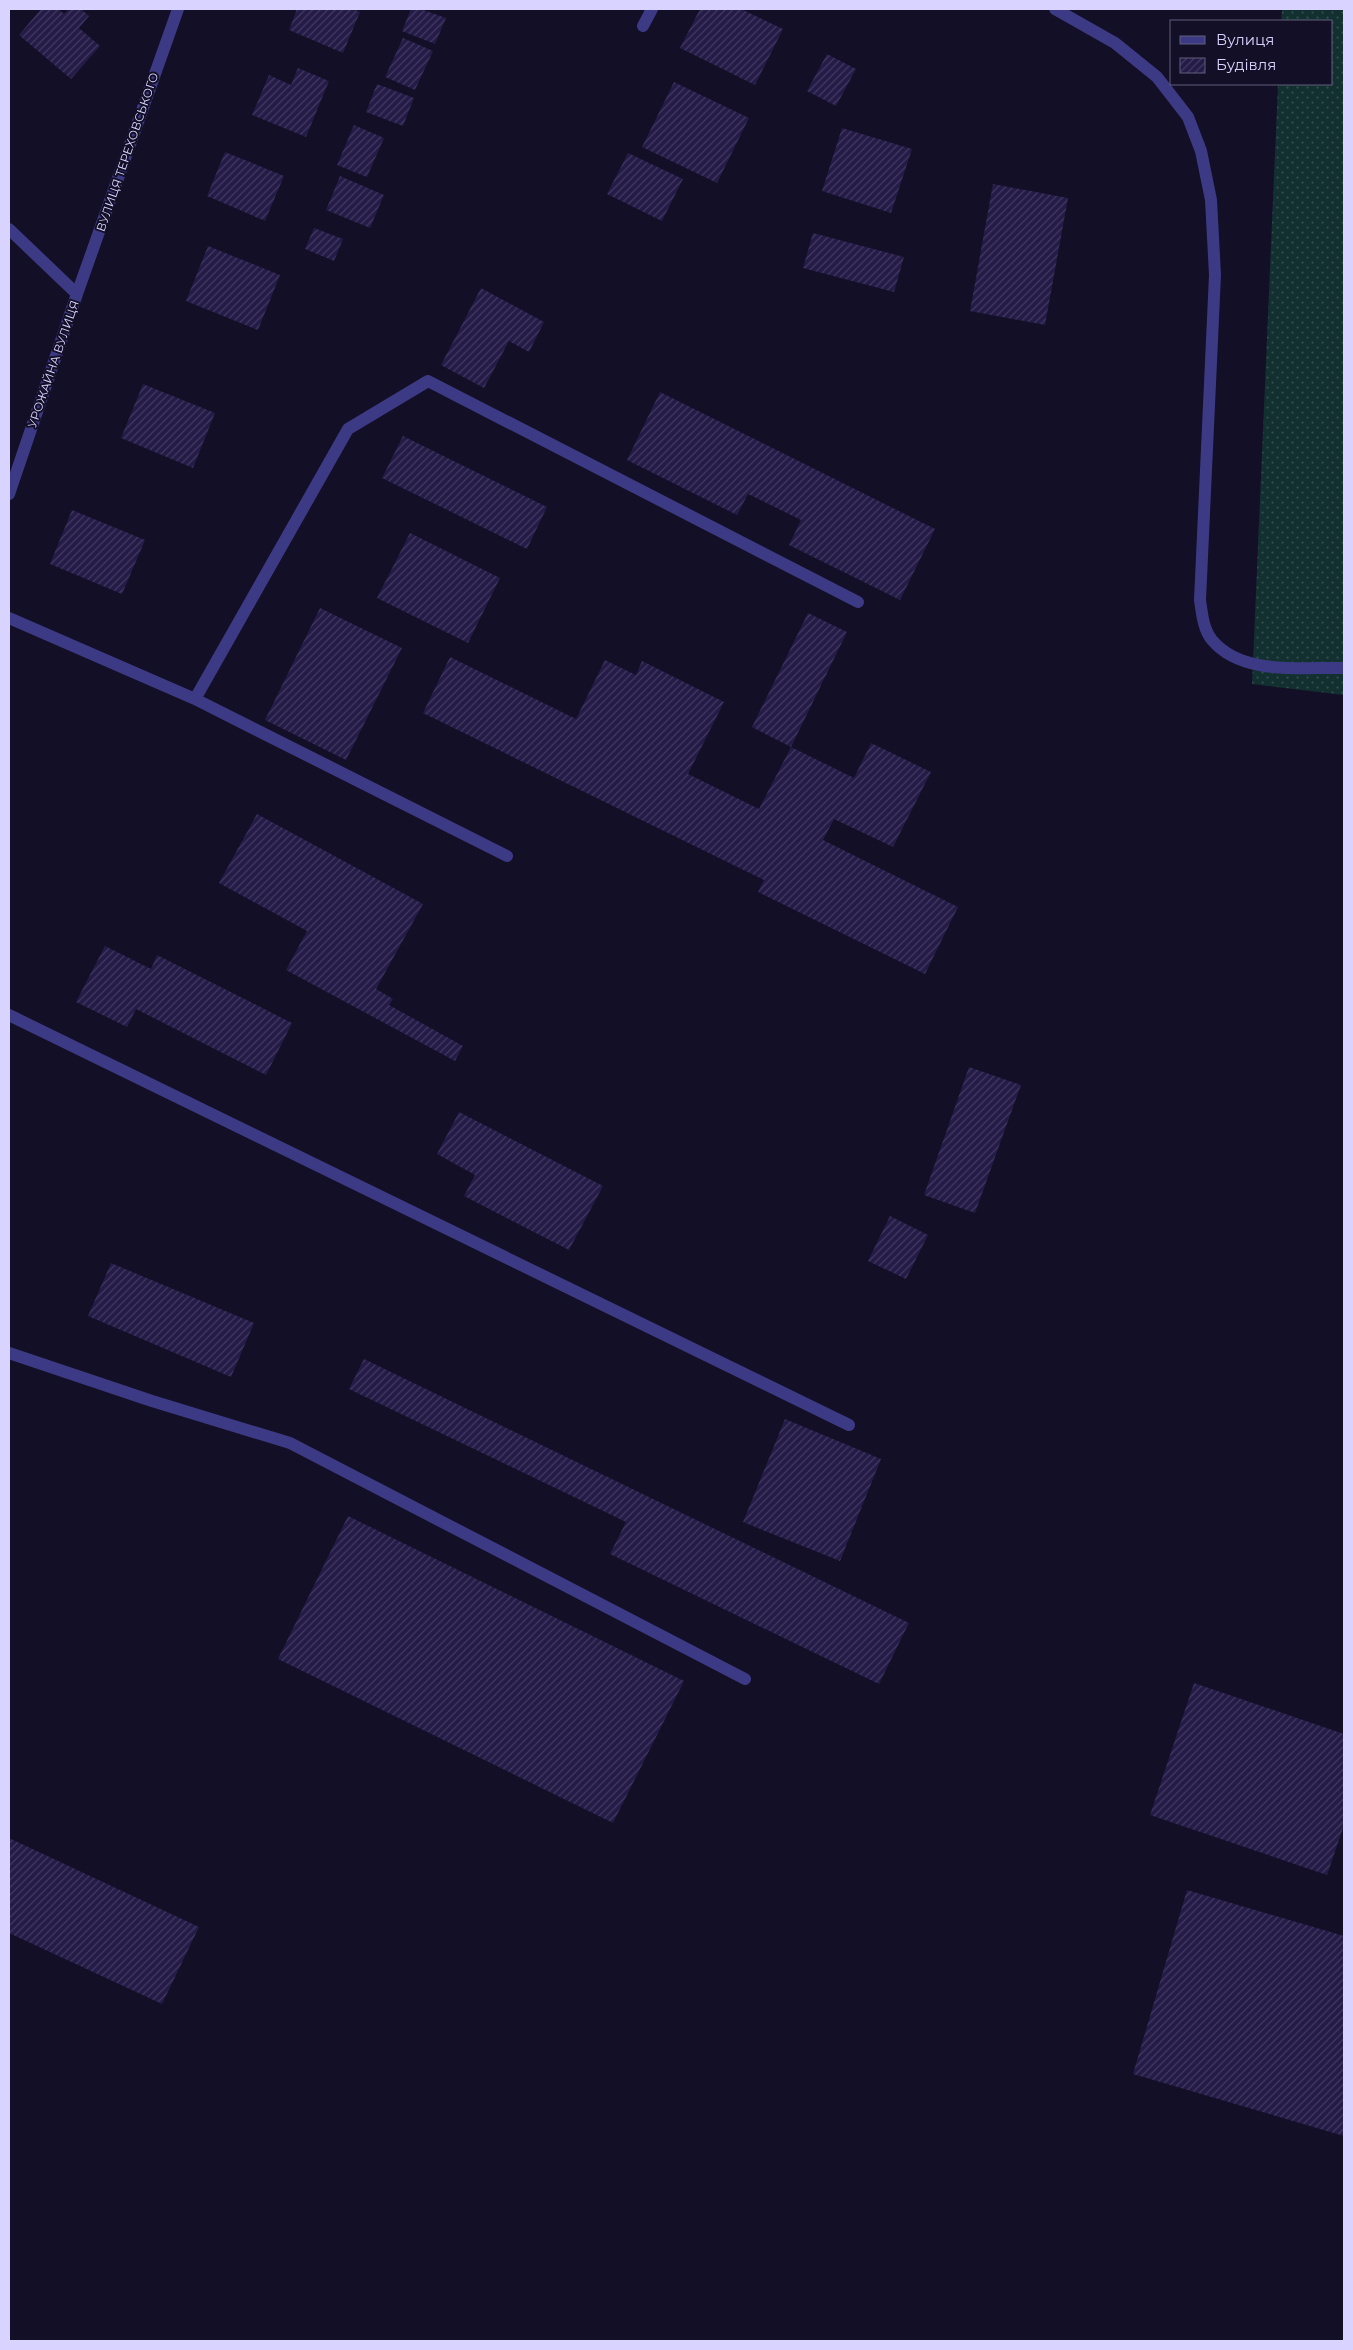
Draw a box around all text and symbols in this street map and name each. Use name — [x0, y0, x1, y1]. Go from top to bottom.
legend — [1170, 20, 1333, 85]
text: Вулиця — [1216, 30, 1274, 49]
text: Будівля — [1216, 55, 1276, 74]
street label: ВУЛИЦЯ ТЕРЕХОВСЬКОГО — [93, 71, 161, 233]
street label: УРОЖАЙНА ВУЛИЦЯ — [24, 298, 82, 430]

